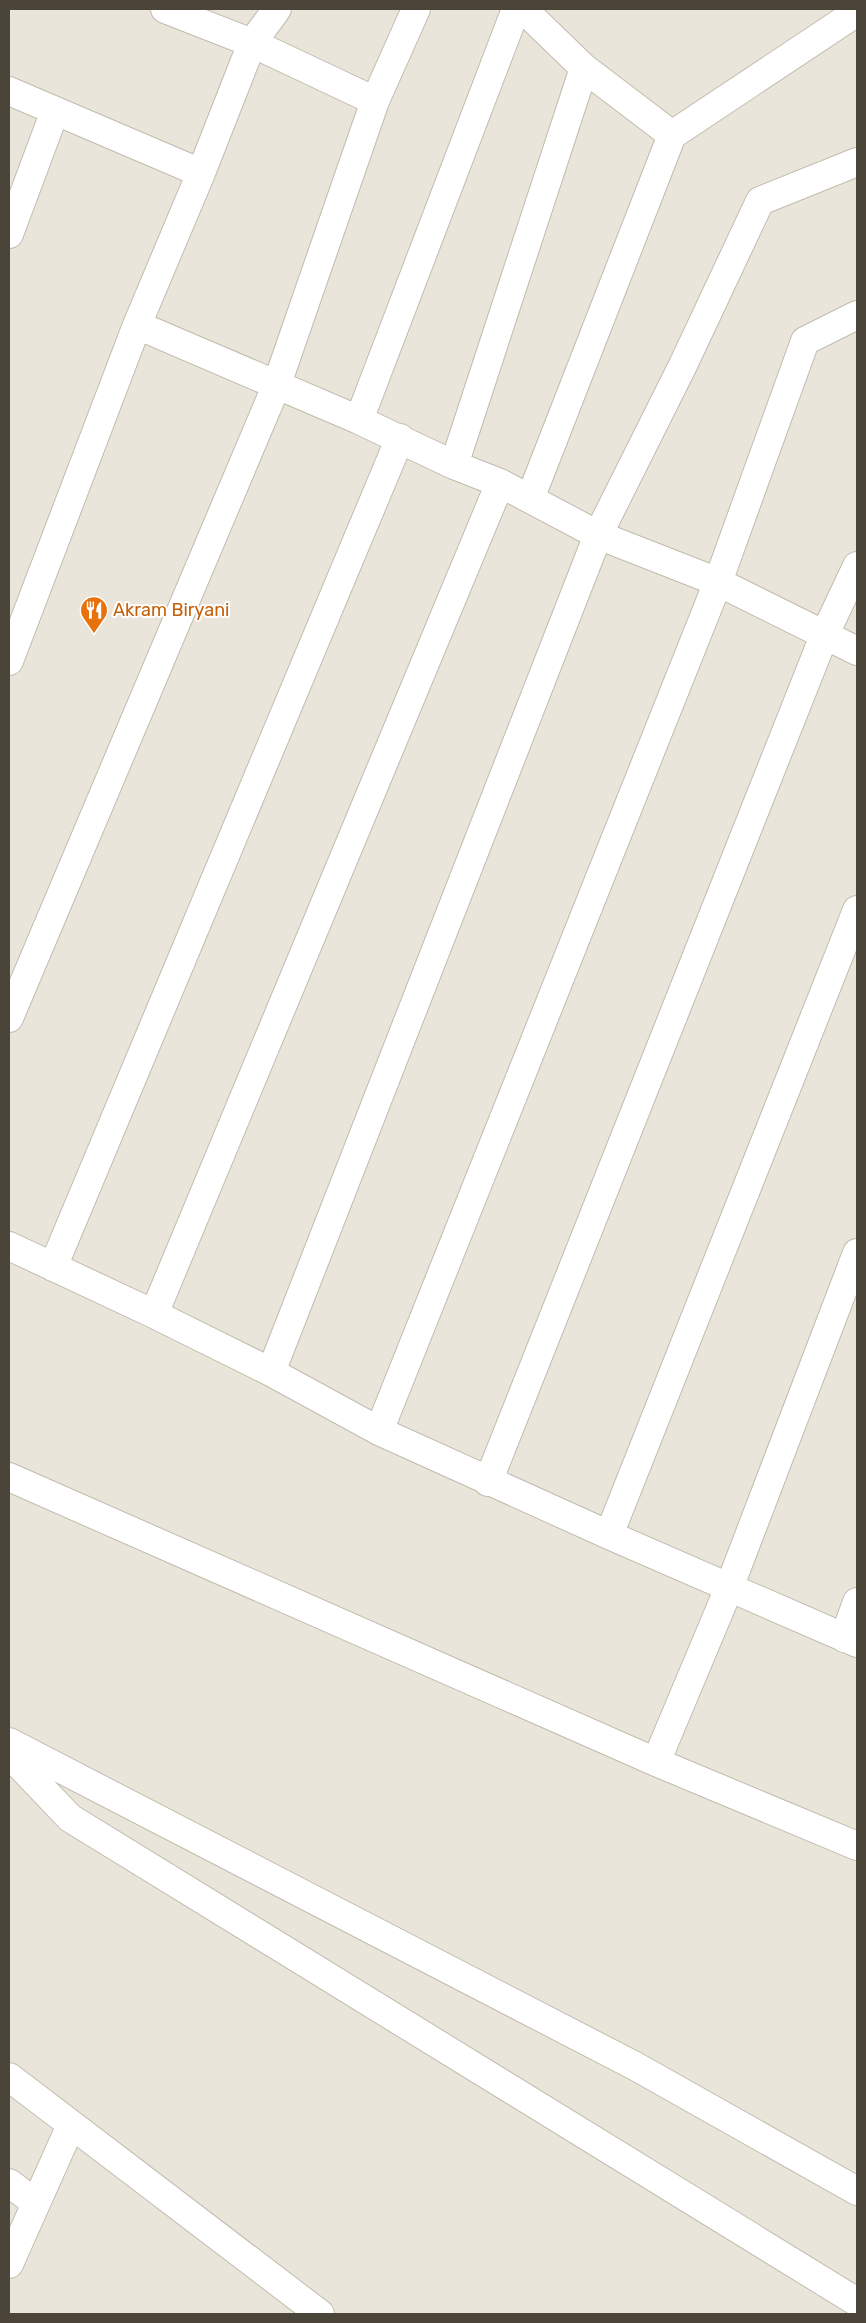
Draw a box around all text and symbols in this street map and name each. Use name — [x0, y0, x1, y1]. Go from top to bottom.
restaurant icon: Akram Biryani — [79, 595, 109, 634]
place label: Akram Biryani — [113, 599, 229, 621]

